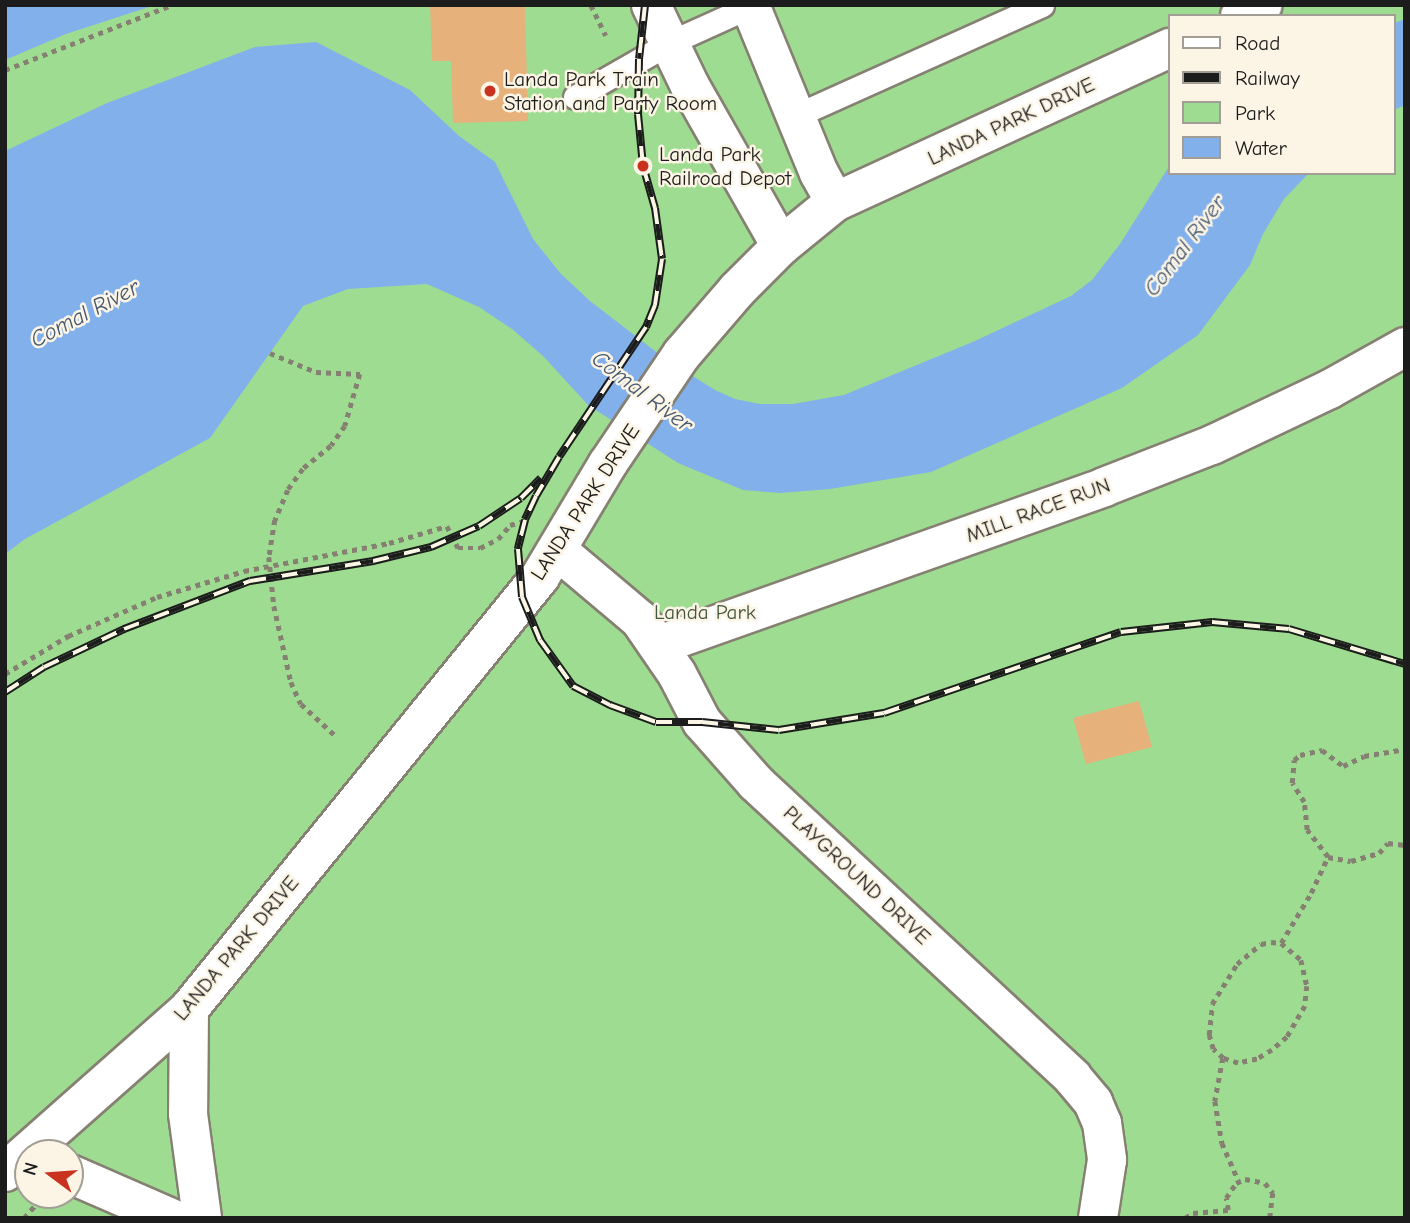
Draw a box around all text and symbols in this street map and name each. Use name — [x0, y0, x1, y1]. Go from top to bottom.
legend — [1168, 14, 1396, 175]
text: Road — [1235, 31, 1280, 55]
place label: Landa Park Train Station and Party Room — [504, 66, 717, 116]
text: Railway — [1235, 66, 1300, 90]
street label: LANDA PARK DRIVE — [924, 71, 1098, 171]
marker: Landa Park Train Station and Party Room — [482, 83, 498, 99]
text: Park — [1235, 101, 1275, 125]
text: Water — [1235, 136, 1287, 160]
place label: Landa Park Railroad Depot — [659, 141, 791, 191]
marker: Landa Park Railroad Depot — [633, 156, 653, 176]
water label: Comal River — [1138, 190, 1232, 302]
water label: Comal River — [26, 274, 144, 354]
water label: Comal River — [586, 345, 698, 439]
street label: LANDA PARK DRIVE — [525, 419, 645, 585]
street label: MILL RACE RUN — [962, 472, 1114, 548]
park label: Landa Park — [654, 599, 756, 625]
street label: PLAYGROUND DRIVE — [778, 800, 936, 950]
street label: LANDA PARK DRIVE — [168, 870, 304, 1026]
north arrow — [14, 1139, 84, 1209]
text: N — [18, 1160, 43, 1178]

